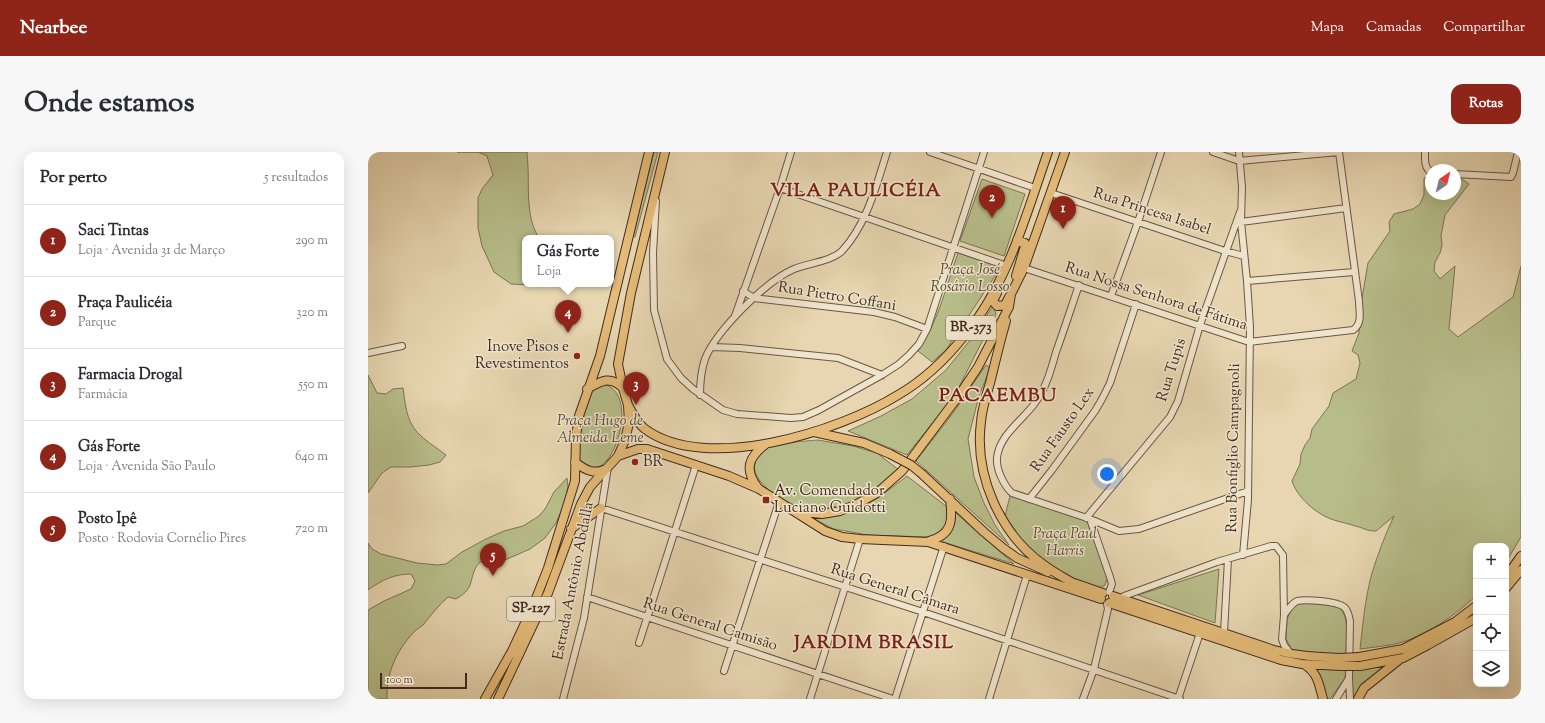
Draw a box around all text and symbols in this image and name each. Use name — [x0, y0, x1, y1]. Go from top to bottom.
text: Nearbee — [20, 15, 87, 42]
text: Mapa — [1311, 18, 1344, 38]
text: Camadas — [1366, 18, 1421, 38]
text: Compartilhar — [1443, 18, 1525, 38]
text: Onde estamos — [24, 84, 194, 124]
button: Rotas — [1451, 84, 1521, 124]
north arrow — [1425, 164, 1461, 200]
text: Por perto — [40, 166, 107, 190]
text: 5 resultados — [264, 169, 328, 187]
district label: VILA PAULICÉIA — [770, 178, 942, 205]
street label: Rua Princesa Isabel — [1090, 183, 1214, 241]
pin: 2 — [979, 185, 1005, 218]
pin: 1 — [1050, 196, 1076, 229]
text: Saci Tintas — [78, 221, 149, 242]
text: 1 — [51, 232, 55, 250]
text: 290 m — [295, 232, 328, 250]
popup — [522, 235, 614, 287]
text: Loja · Avenida 31 de Março — [78, 242, 225, 260]
text: Gás Forte — [537, 242, 599, 263]
street label: Rua Nossa Senhora de Fátima — [1062, 258, 1250, 336]
park label: Praça José Rosário Losso — [931, 260, 1010, 298]
text: Loja — [537, 263, 561, 281]
street label: Rua Pietro Coffani — [776, 277, 898, 317]
text: Praça Paulicéia — [78, 293, 172, 314]
pin: 4 — [555, 300, 581, 333]
text: 2 — [50, 304, 56, 322]
text: 320 m — [296, 304, 328, 322]
text: Parque — [78, 314, 117, 332]
road number: BR-373 — [946, 316, 996, 340]
street label: Rua Tupis — [1152, 336, 1192, 404]
place label: Inove Pisos e Revestimentos — [475, 337, 569, 375]
marker: Inove Pisos e Revestimentos — [572, 351, 582, 361]
street label: Rua Bonfiglio Campagnoli — [1222, 363, 1246, 533]
text: Farmacia Drogal — [78, 365, 183, 386]
pin: 3 — [623, 372, 649, 405]
text: 3 — [50, 376, 56, 394]
text: 550 m — [299, 376, 328, 394]
district label: PACAEMBU — [939, 383, 1057, 410]
street label: Rua Fausto Lex — [1026, 383, 1100, 477]
text: Farmácia — [78, 386, 128, 404]
park label: Praça Hugo de Almeida Leme — [556, 411, 644, 449]
text: Gás Forte — [78, 437, 140, 458]
text: 4 — [50, 448, 56, 466]
text: 640 m — [295, 448, 328, 466]
place label: BR — [643, 452, 663, 473]
marker: BR — [630, 457, 640, 467]
text: Loja · Avenida São Paulo — [78, 458, 216, 476]
your location — [1097, 464, 1117, 484]
place label: Av. Comendador Luciano Guidotti — [774, 481, 886, 519]
marker: Av. Comendador Luciano Guidotti — [761, 495, 771, 505]
street label: Estrada Antônio Abdalla — [548, 500, 600, 662]
text: Posto Ipê — [78, 509, 137, 530]
text: 5 — [51, 520, 55, 538]
text: 720 m — [295, 520, 328, 538]
park label: Praça Paul Harris — [1033, 524, 1097, 562]
text: Posto · Rodovia Cornélio Pires — [78, 530, 246, 548]
pin: 5 — [480, 543, 506, 576]
map controls — [1473, 543, 1509, 687]
button: + — [1473, 543, 1509, 579]
street label: Rua General Câmara — [828, 559, 962, 621]
button: − — [1473, 579, 1509, 615]
street label: Rua General Camisão — [640, 593, 780, 657]
road number: SP-127 — [507, 597, 555, 621]
button: locate — [1473, 615, 1509, 651]
district label: JARDIM BRASIL — [792, 630, 954, 657]
button: layers — [1473, 651, 1509, 687]
scale bar — [380, 671, 467, 690]
text: 100 m — [386, 672, 413, 688]

